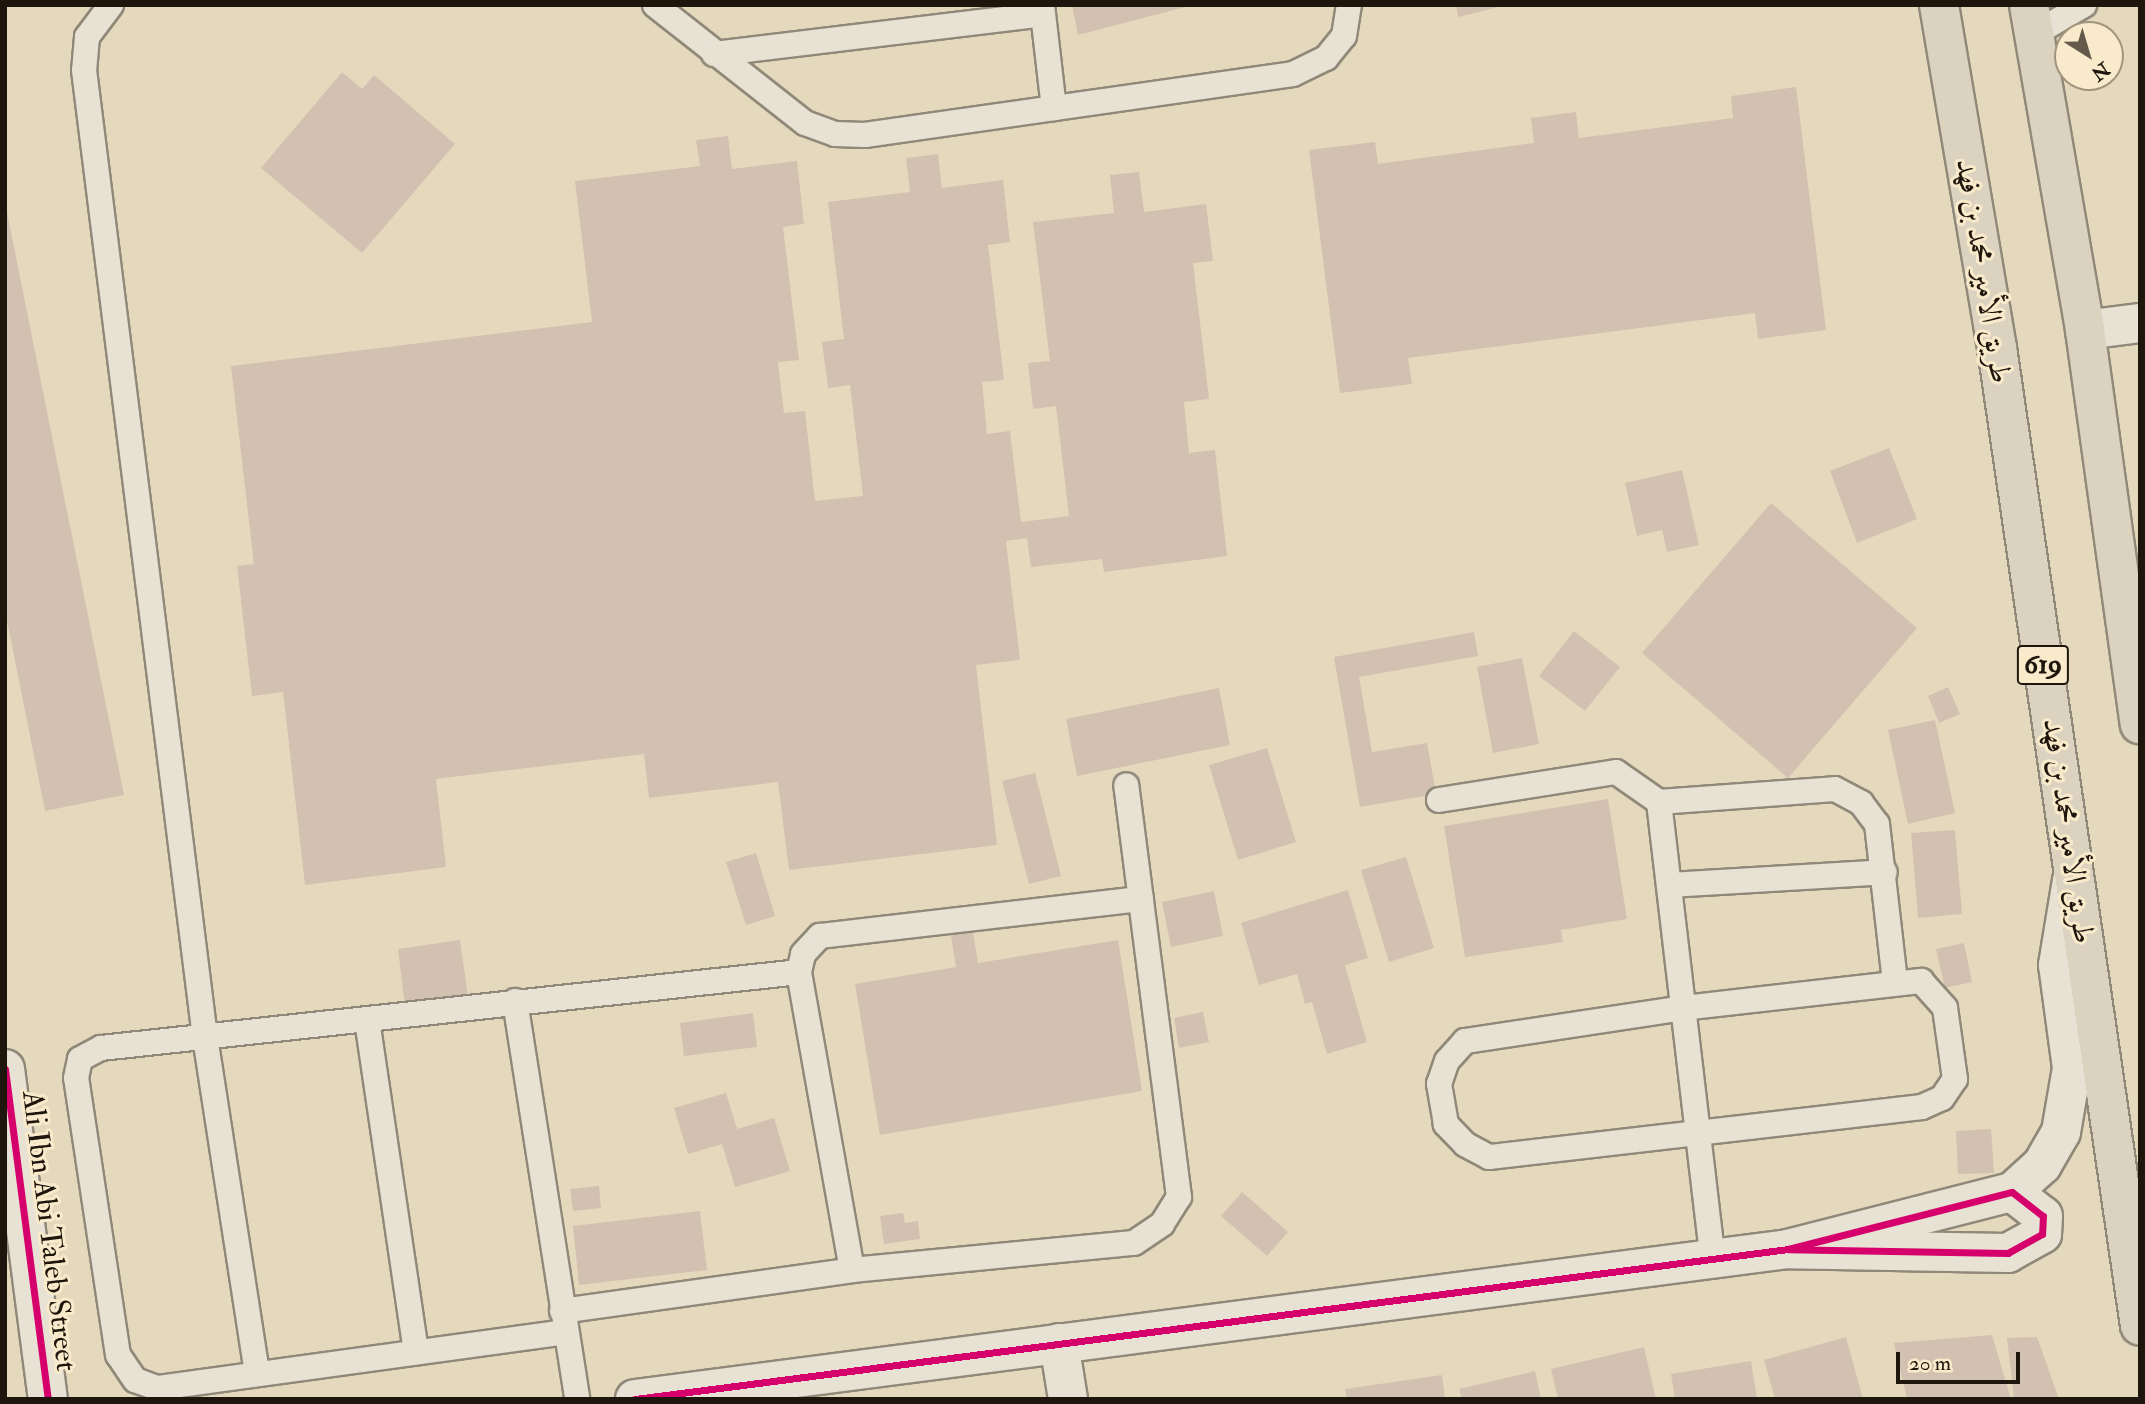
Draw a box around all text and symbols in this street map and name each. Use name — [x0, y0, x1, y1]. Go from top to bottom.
north arrow — [2054, 21, 2124, 91]
text: N — [2086, 56, 2114, 86]
street label: طريق الأمير محمد بن فهد — [1947, 156, 2019, 386]
road number: 619 — [2017, 640, 2069, 690]
street label: طريق الأمير محمد بن فهد — [2034, 716, 2102, 946]
street label: Ali Ibn Abi Taleb Street — [14, 1089, 84, 1373]
scale bar — [1900, 1338, 2024, 1382]
text: 20 m — [1909, 1350, 1951, 1377]

